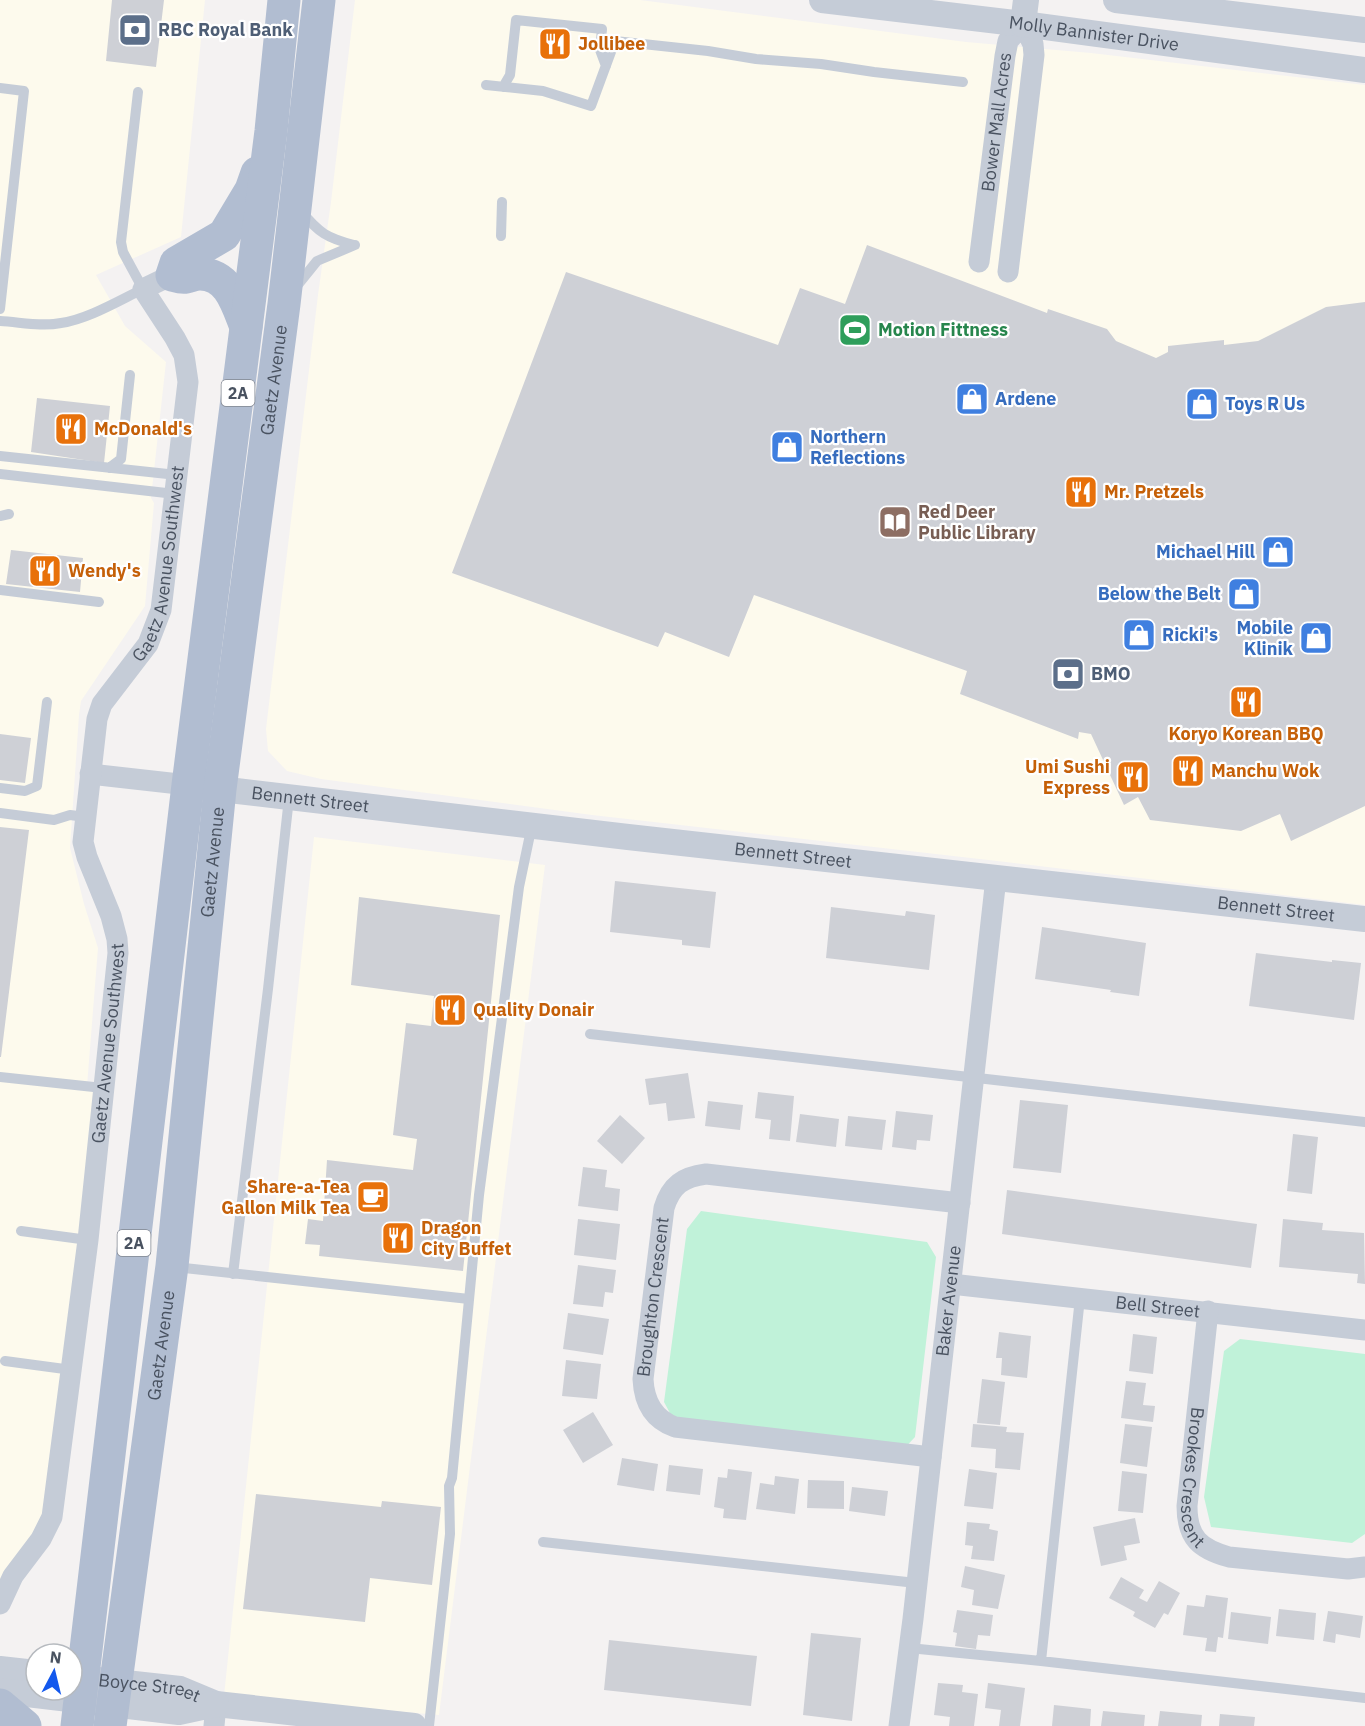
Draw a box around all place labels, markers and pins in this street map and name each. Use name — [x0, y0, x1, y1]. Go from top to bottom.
bank icon: RBC Royal Bank — [117, 12, 153, 48]
place label: RBC Royal Bank — [158, 18, 293, 41]
restaurant icon: Jollibee — [537, 26, 573, 62]
place label: Jollibee — [578, 32, 645, 55]
sports icon: Motion Fittness — [837, 312, 873, 348]
place label: Motion Fittness — [878, 318, 1008, 341]
shop icon: Ardene — [954, 381, 990, 417]
shop icon: Toys R Us — [1184, 386, 1220, 422]
place label: Ardene — [995, 387, 1056, 410]
place label: Toys R Us — [1225, 392, 1305, 415]
restaurant icon: McDonald's — [53, 411, 89, 447]
place label: McDonald's — [94, 417, 192, 440]
place label: Northern Reflections — [810, 425, 905, 469]
shop icon: Northern Reflections — [769, 429, 805, 465]
restaurant icon: Mr. Pretzels — [1063, 474, 1099, 510]
place label: Mr. Pretzels — [1104, 480, 1204, 503]
place label: Red Deer Public Library — [918, 500, 1036, 544]
library icon: Red Deer Public Library — [877, 504, 913, 540]
shop icon: Michael Hill — [1260, 534, 1296, 570]
place label: Michael Hill — [1156, 540, 1256, 563]
restaurant icon: Wendy's — [27, 553, 63, 589]
place label: Wendy's — [68, 559, 141, 582]
shop icon: Below the Belt — [1226, 576, 1262, 612]
place label: Below the Belt — [1098, 582, 1221, 605]
place label: Mobile Klinik — [1236, 616, 1294, 660]
shop icon: Ricki's — [1121, 617, 1157, 653]
shop icon: Mobile Klinik — [1298, 620, 1334, 656]
place label: Ricki's — [1162, 623, 1218, 646]
bank icon: BMO — [1050, 656, 1086, 692]
place label: BMO — [1091, 662, 1131, 685]
restaurant icon: Koryo Korean BBQ — [1228, 684, 1264, 720]
place label: Koryo Korean BBQ — [1168, 722, 1324, 745]
restaurant icon: Manchu Wok — [1170, 753, 1206, 789]
place label: Umi Sushi Express — [1025, 755, 1110, 799]
restaurant icon: Umi Sushi Express — [1115, 759, 1151, 795]
place label: Manchu Wok — [1211, 759, 1320, 782]
restaurant icon: Quality Donair — [432, 992, 468, 1028]
place label: Quality Donair — [473, 998, 594, 1021]
place label: Share-a-Tea Gallon Milk Tea — [221, 1175, 350, 1219]
cafe icon: Share-a-Tea Gallon Milk Tea — [355, 1179, 391, 1215]
place label: Dragon City Buffet — [421, 1216, 511, 1260]
restaurant icon: Dragon City Buffet — [380, 1220, 416, 1256]

